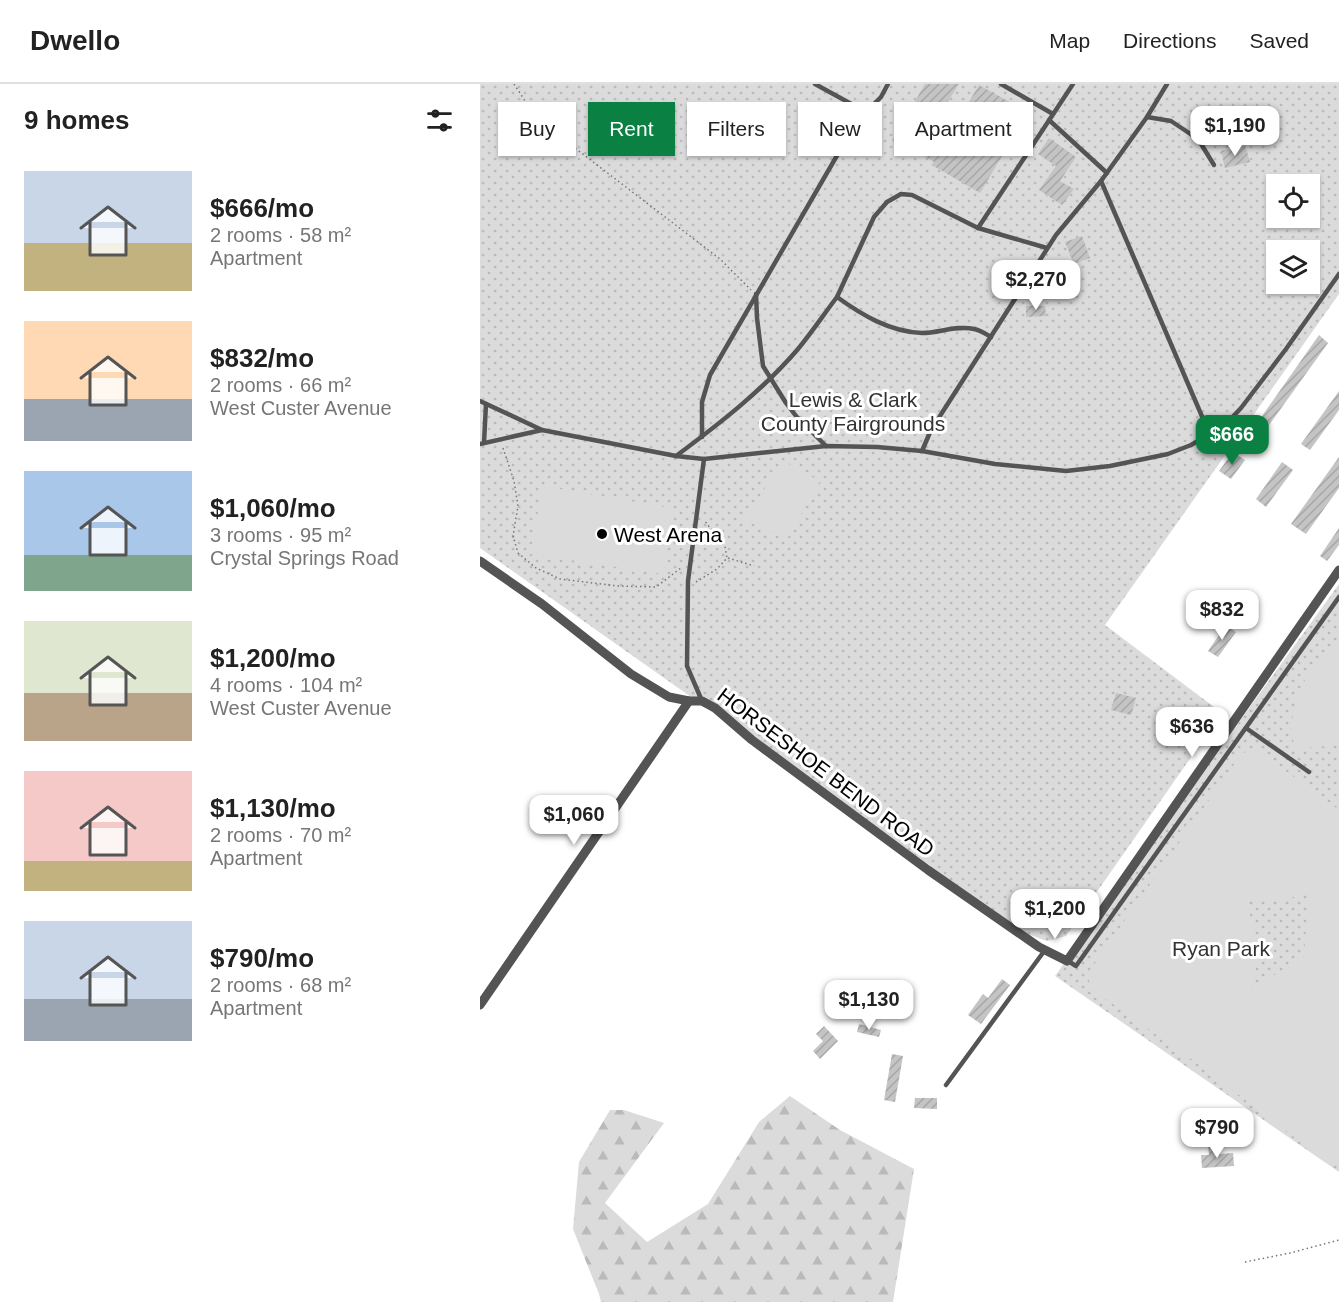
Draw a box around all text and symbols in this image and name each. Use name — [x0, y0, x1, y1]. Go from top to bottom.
text: Dwello — [30, 25, 120, 56]
text: Map — [1049, 29, 1090, 52]
text: Directions — [1123, 29, 1216, 52]
text: Saved — [1249, 29, 1309, 52]
chip: Buy — [498, 102, 576, 156]
chip: Rent — [588, 102, 675, 156]
chip: Filters — [687, 102, 786, 156]
chip: New — [798, 102, 882, 156]
chip: Apartment — [894, 102, 1033, 156]
icon: filters — [423, 104, 456, 137]
text: 9 homes — [24, 105, 130, 135]
pin: $1,190 — [1186, 106, 1284, 157]
text: $1,190 — [1204, 114, 1266, 136]
map controls — [1266, 174, 1320, 294]
button: locate — [1266, 174, 1320, 228]
text: $666/mo — [210, 193, 314, 223]
icon: home — [72, 195, 144, 267]
text: 2 rooms · 58 m² — [210, 224, 351, 246]
button: layers — [1266, 240, 1320, 294]
text: Apartment — [210, 247, 302, 269]
pin: $2,270 — [987, 260, 1085, 311]
text: $2,270 — [1005, 268, 1067, 290]
text: $832/mo — [210, 343, 314, 373]
icon: home — [72, 345, 144, 417]
text: 2 rooms · 66 m² — [210, 374, 351, 396]
park label: Lewis & Clark County Fairgrounds — [761, 388, 945, 435]
text: West Custer Avenue — [210, 397, 392, 419]
pin: $666 — [1196, 415, 1268, 466]
text: $666 — [1210, 423, 1254, 445]
text: $1,060/mo — [210, 493, 336, 523]
icon: home — [72, 495, 144, 567]
place label: West Arena — [614, 523, 722, 546]
text: 3 rooms · 95 m² — [210, 524, 351, 546]
marker: West Arena — [595, 527, 609, 541]
text: Crystal Springs Road — [210, 547, 399, 569]
pin: $832 — [1186, 590, 1258, 641]
text: $832 — [1200, 598, 1244, 620]
text: $1,200/mo — [210, 643, 336, 673]
icon: home — [72, 645, 144, 717]
text: 4 rooms · 104 m² — [210, 674, 362, 696]
street label: HORSESHOE BEND ROAD — [713, 683, 939, 861]
text: West Custer Avenue — [210, 697, 392, 719]
pin: $636 — [1156, 707, 1228, 758]
text: $636 — [1170, 715, 1214, 737]
text: $1,130/mo — [210, 793, 336, 823]
icon: home — [72, 795, 144, 867]
pin: $1,060 — [525, 795, 623, 846]
text: $1,060 — [543, 803, 605, 825]
text: 2 rooms · 70 m² — [210, 824, 351, 846]
text: Apartment — [210, 847, 302, 869]
pin: $1,200 — [1006, 889, 1104, 940]
text: $1,200 — [1024, 897, 1086, 919]
park label: Ryan Park — [1172, 937, 1271, 960]
text: $790/mo — [210, 943, 314, 973]
icon: home — [72, 945, 144, 1017]
text: 2 rooms · 68 m² — [210, 974, 351, 996]
pin: $1,130 — [820, 980, 918, 1031]
text: $1,130 — [838, 988, 900, 1010]
text: Apartment — [210, 997, 302, 1019]
pin: $790 — [1181, 1108, 1253, 1159]
text: $790 — [1195, 1116, 1239, 1138]

